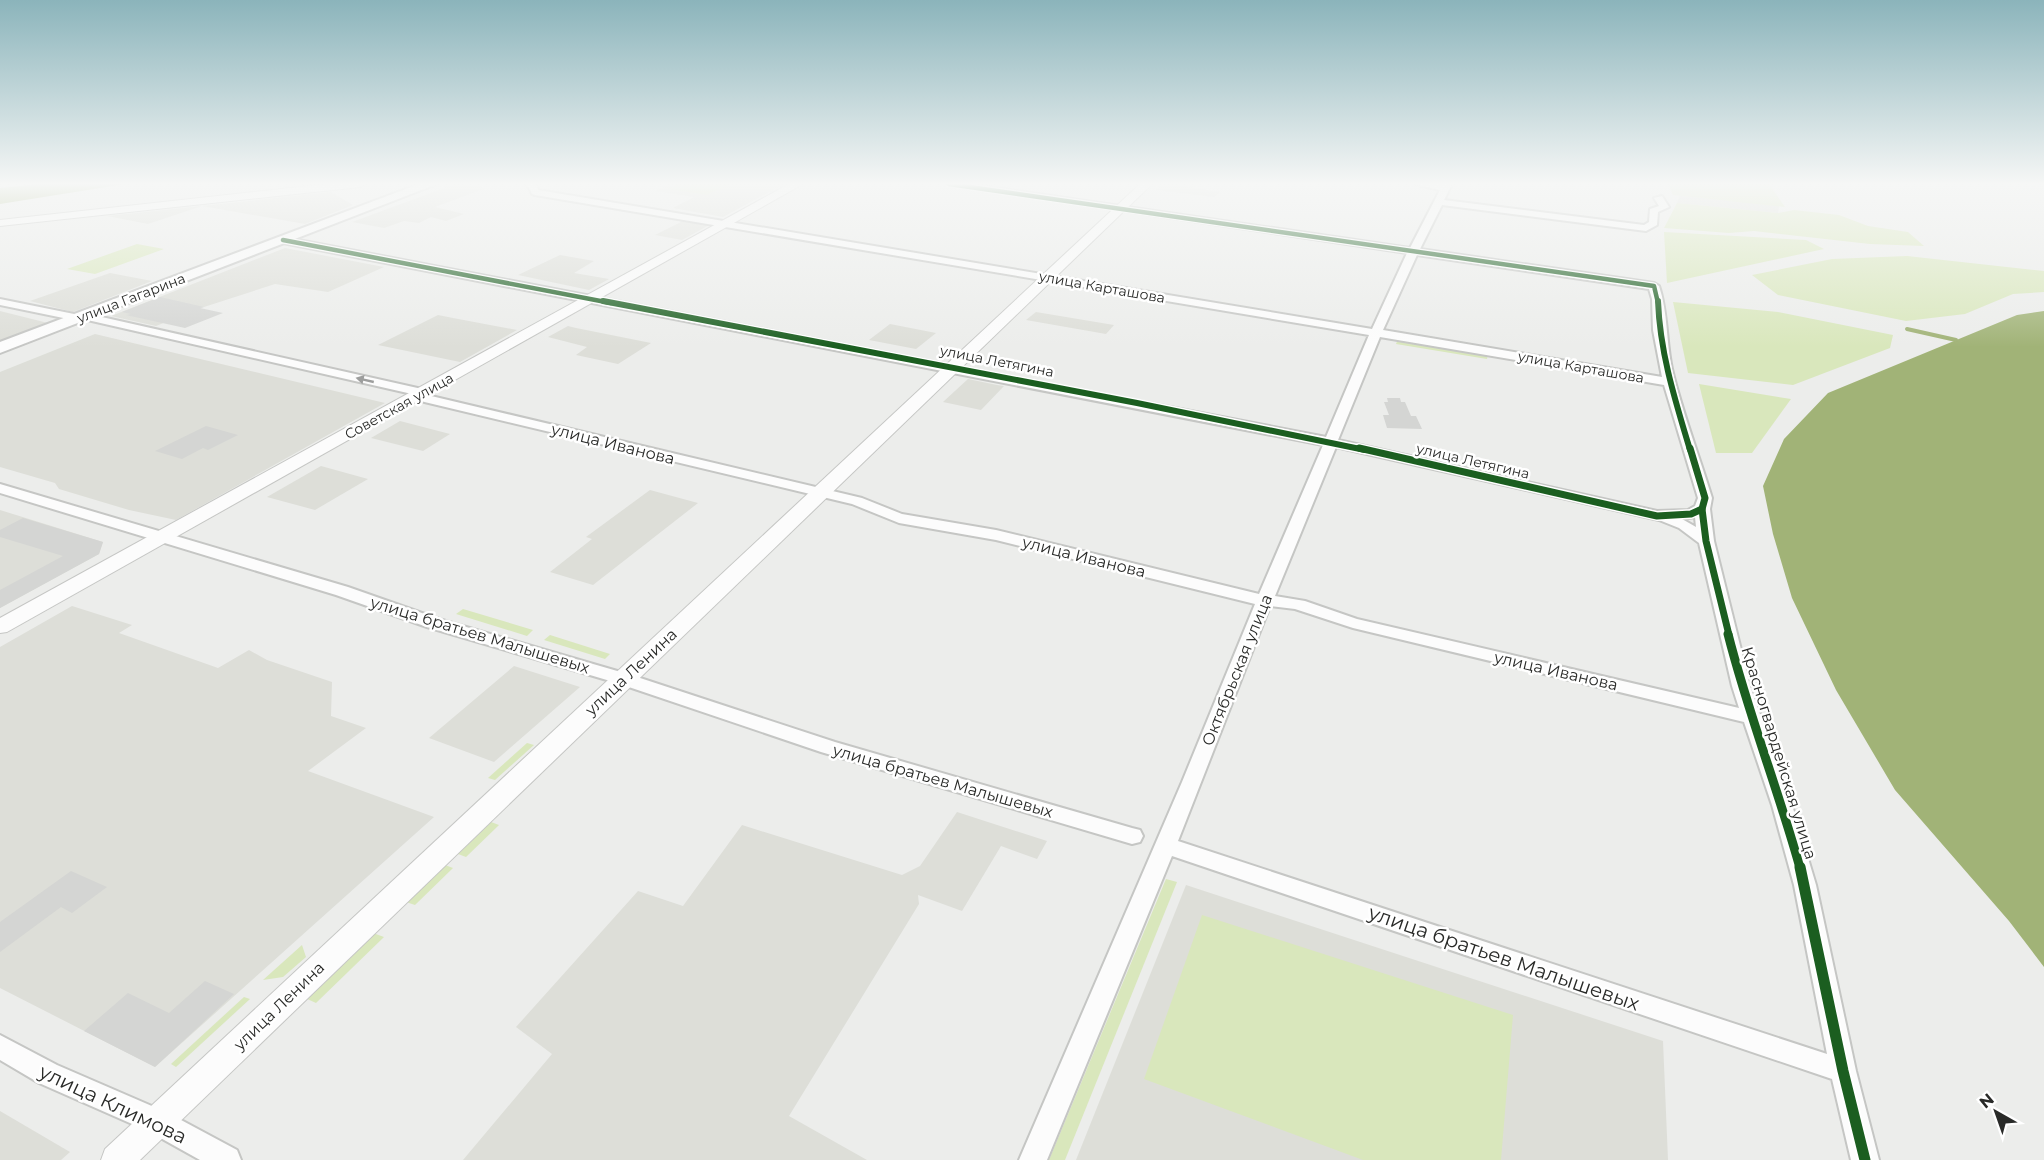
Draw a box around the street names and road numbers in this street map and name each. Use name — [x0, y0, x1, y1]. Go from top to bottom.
street label: улица Карташова — [1037, 267, 1167, 307]
street label: улица Гагарина — [73, 269, 188, 327]
street label: улица Летягина — [938, 341, 1055, 381]
street label: улица Карташова — [1516, 347, 1646, 387]
street label: Советская улица — [341, 369, 457, 443]
street label: улица Иванова — [548, 419, 677, 469]
street label: улица Летягина — [1414, 439, 1531, 483]
street label: улица Иванова — [1019, 532, 1148, 582]
street label: Октябрьская улица — [1198, 591, 1276, 749]
street label: улица братьев Малышевых — [367, 592, 592, 678]
street label: улица Ленина — [580, 625, 681, 720]
street label: Красногвардейская улица — [1738, 644, 1820, 862]
street label: улица Иванова — [1491, 647, 1620, 694]
street label: улица братьев Малышевых — [830, 740, 1056, 822]
street label: улица братьев Малышевых — [1364, 900, 1643, 1016]
street label: улица Ленина — [229, 958, 328, 1055]
street label: улица Климова — [34, 1059, 191, 1149]

